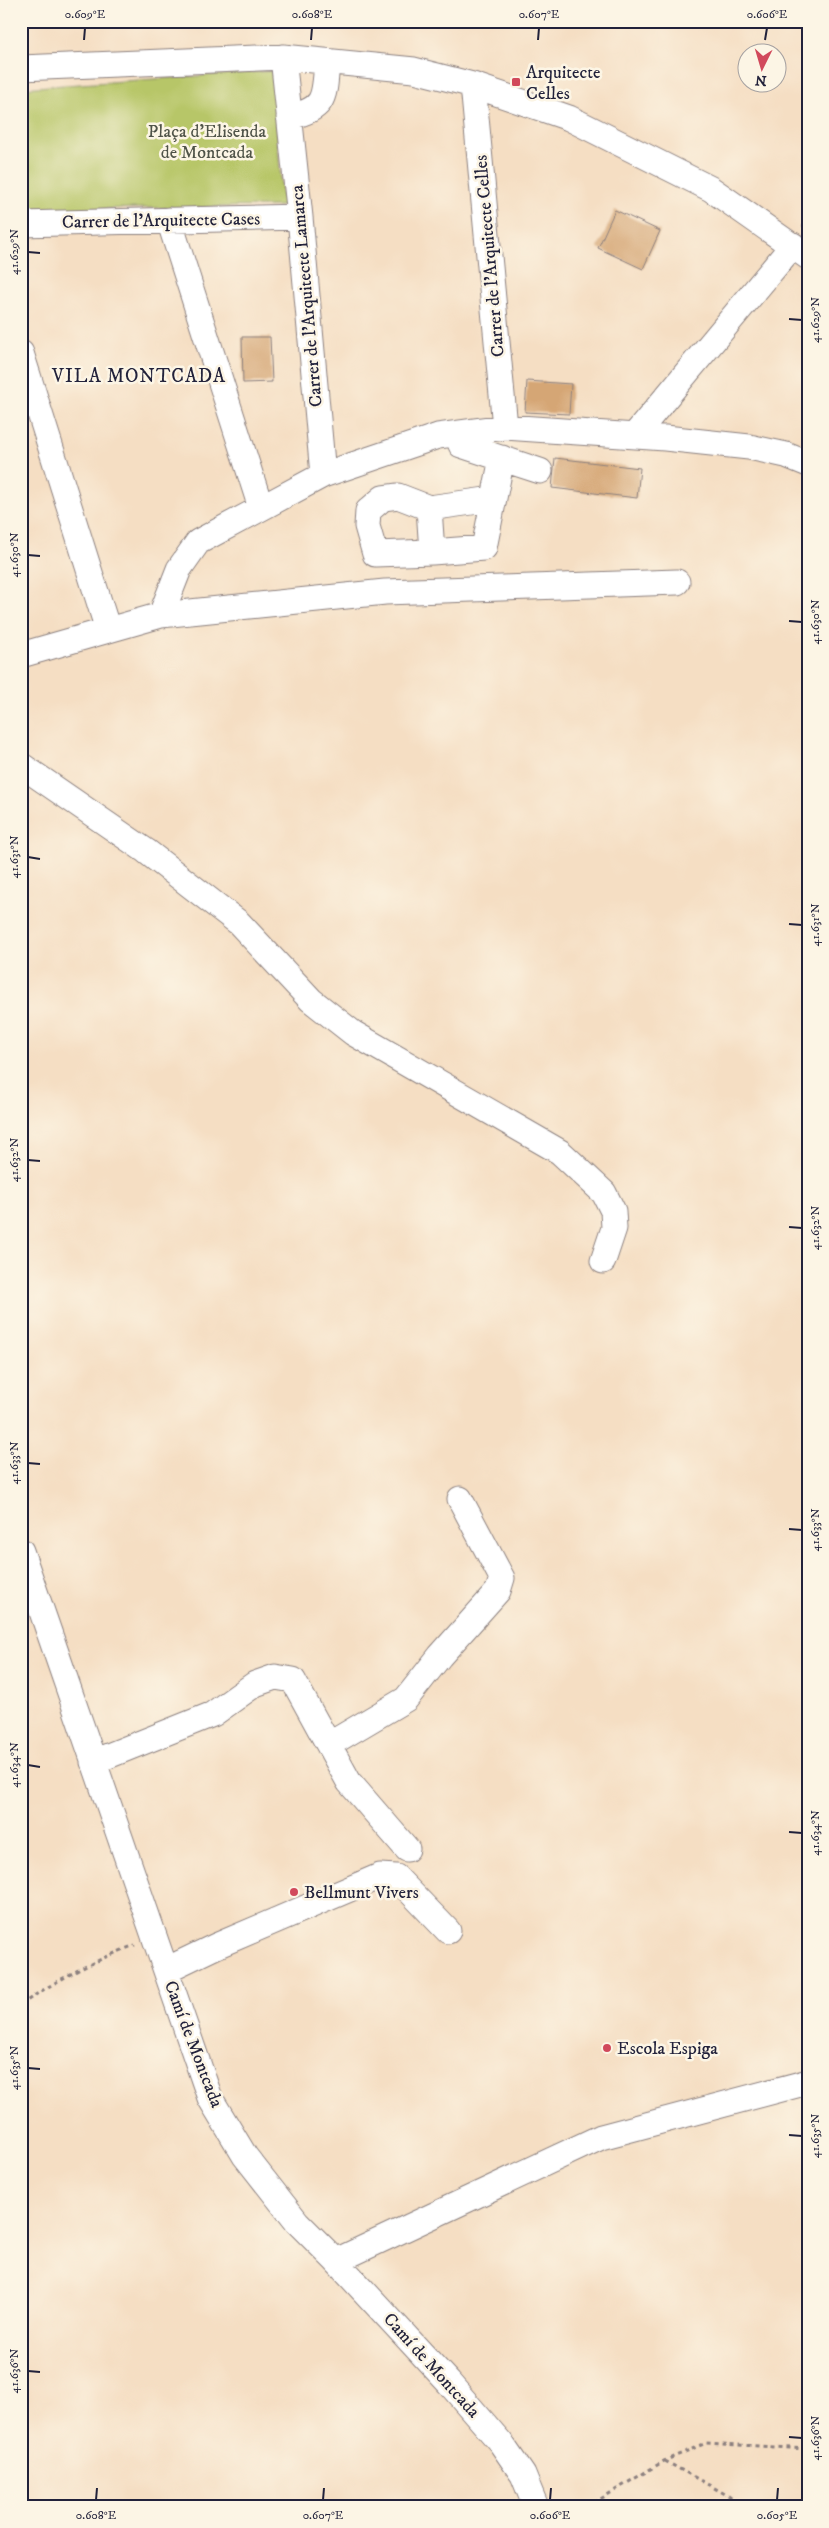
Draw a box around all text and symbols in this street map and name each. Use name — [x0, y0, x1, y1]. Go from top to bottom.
text: 0.609°E — [65, 7, 106, 22]
text: 0.608°E — [292, 7, 333, 22]
text: 0.607°E — [519, 7, 560, 22]
text: 0.606°E — [747, 7, 788, 22]
north arrow — [736, 42, 786, 92]
place label: Arquitecte Celles — [526, 62, 600, 105]
text: N — [754, 70, 767, 89]
marker: Arquitecte Celles — [510, 76, 522, 88]
park label: Plaça d'Elisenda de Montcada — [148, 121, 267, 164]
street label: Carrer de l'Arquitecte Celles — [470, 154, 510, 358]
street label: Carrer de l'Arquitecte Lamarca — [286, 184, 328, 408]
street label: Carrer de l'Arquitecte Cases — [62, 208, 260, 234]
text: 41.629°N — [7, 229, 22, 275]
text: 41.629°N — [808, 297, 823, 343]
district label: VILA MONTCADA — [51, 365, 226, 388]
text: 41.630°N — [7, 532, 22, 578]
text: 41.630°N — [808, 599, 823, 645]
text: 41.631°N — [7, 835, 22, 878]
text: 41.631°N — [808, 903, 823, 946]
text: 41.632°N — [7, 1138, 22, 1182]
text: 41.632°N — [808, 1206, 823, 1250]
text: 41.633°N — [7, 1441, 22, 1485]
text: 41.633°N — [808, 1508, 823, 1552]
text: 41.634°N — [7, 1742, 22, 1788]
text: 41.634°N — [808, 1810, 823, 1856]
place label: Bellmunt Vivers — [304, 1882, 419, 1904]
marker: Bellmunt Vivers — [288, 1886, 300, 1898]
street label: Camí de Montcada — [159, 1978, 227, 2111]
place label: Escola Espiga — [617, 2038, 718, 2060]
marker: Escola Espiga — [601, 2042, 613, 2054]
text: 41.635°N — [7, 2046, 22, 2090]
text: 41.635°N — [808, 2114, 823, 2158]
street label: Camí de Montcada — [378, 2309, 484, 2423]
text: 41.636°N — [7, 2348, 22, 2393]
text: 41.636°N — [808, 2415, 823, 2460]
text: 0.608°E — [76, 2508, 117, 2523]
text: 0.607°E — [303, 2508, 344, 2523]
text: 0.606°E — [530, 2508, 571, 2523]
text: 0.605°E — [757, 2508, 798, 2523]

